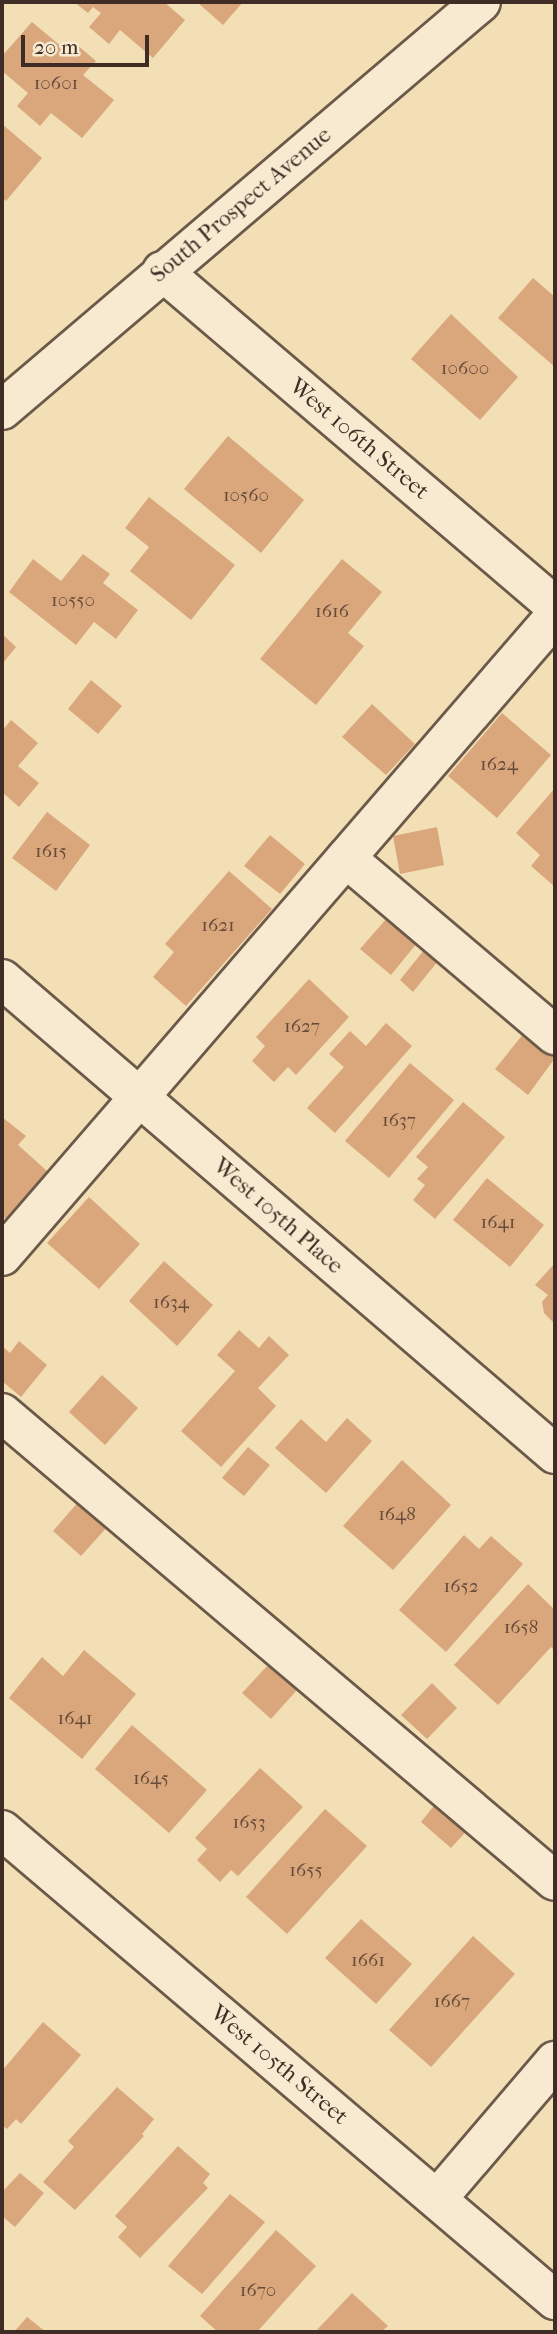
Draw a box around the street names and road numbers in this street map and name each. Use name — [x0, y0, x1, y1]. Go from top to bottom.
street label: South Prospect Avenue — [145, 121, 337, 289]
street label: West 106th Street — [283, 372, 435, 506]
street label: West 105th Place — [207, 1152, 349, 1280]
street label: West 105th Street — [204, 1999, 354, 2131]

